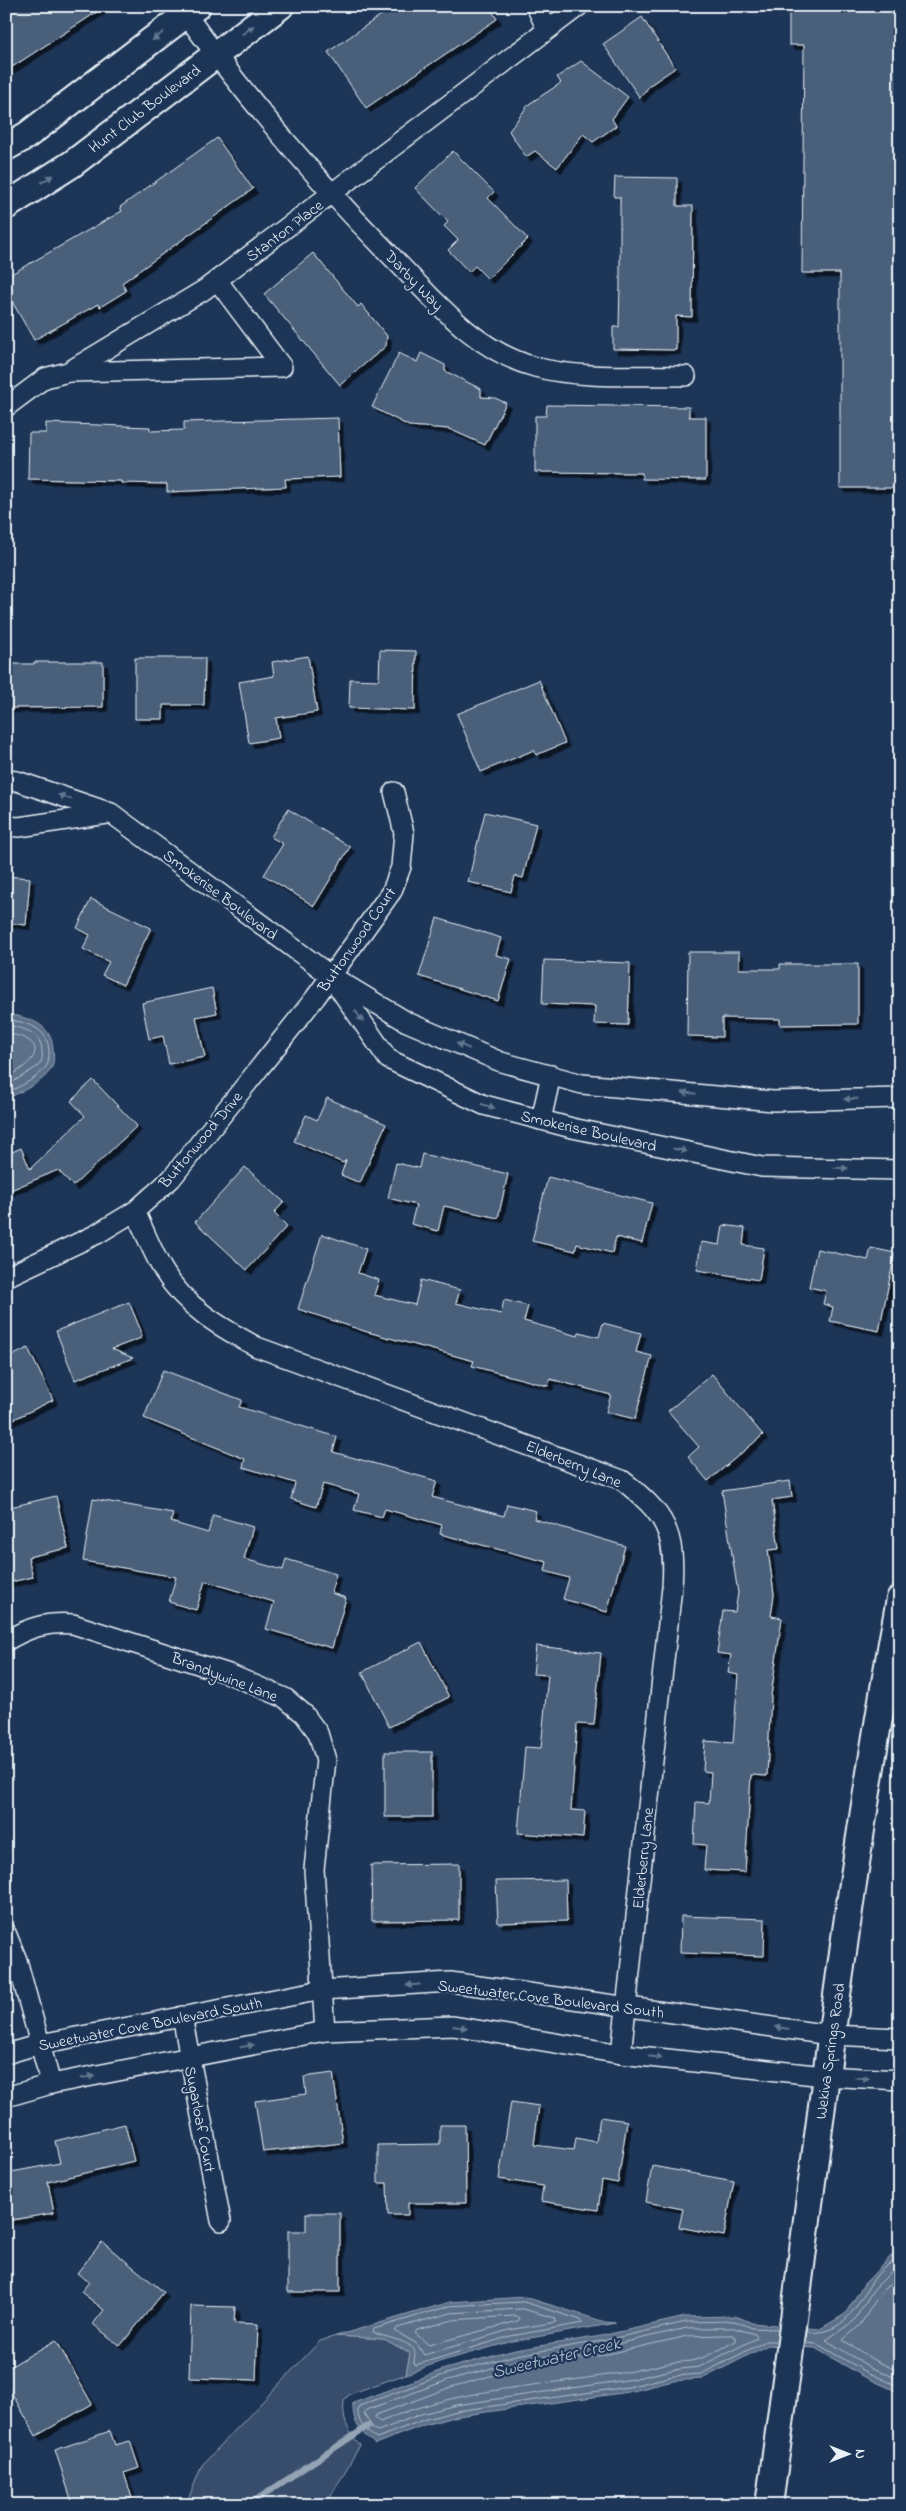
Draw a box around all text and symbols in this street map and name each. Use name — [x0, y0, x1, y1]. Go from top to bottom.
one-way arrow — [241, 25, 254, 35]
one-way arrow — [152, 30, 165, 41]
street label: Hunt Club Boulevard — [84, 59, 207, 160]
one-way arrow — [41, 175, 54, 184]
street label: Stanton Place — [241, 194, 330, 269]
street label: Darby Way — [378, 245, 449, 317]
one-way arrow — [57, 793, 72, 800]
street label: Smokerise Boulevard — [157, 844, 282, 947]
street label: Buttonwood Court — [312, 882, 403, 998]
one-way arrow — [354, 1009, 364, 1023]
one-way arrow — [456, 1042, 470, 1050]
street label: Buttonwood Drive — [153, 1086, 250, 1195]
one-way arrow — [681, 1089, 697, 1097]
one-way arrow — [843, 1095, 859, 1103]
one-way arrow — [481, 1102, 496, 1110]
street label: Smokerise Boulevard — [518, 1105, 659, 1159]
one-way arrow — [673, 1146, 688, 1154]
one-way arrow — [833, 1165, 849, 1173]
street label: Elderberry Lane — [522, 1435, 626, 1495]
street label: Brandywine Lane — [167, 1646, 282, 1709]
street label: Elderberry Lane — [627, 1806, 661, 1910]
street label: Sweetwater Cove Boulevard South — [436, 1974, 665, 2026]
one-way arrow — [405, 1981, 421, 1989]
street label: Wekiva Springs Road — [810, 1982, 852, 2121]
street label: Sweetwater Cove Boulevard South — [36, 1991, 264, 2058]
one-way arrow — [453, 2023, 469, 2031]
one-way arrow — [774, 2024, 790, 2032]
one-way arrow — [239, 2042, 255, 2050]
one-way arrow — [648, 2053, 664, 2061]
street label: Sugarloaf Court — [177, 2064, 221, 2175]
one-way arrow — [80, 2073, 95, 2081]
one-way arrow — [854, 2075, 870, 2083]
water label: Sweetwater Creek — [490, 2331, 624, 2386]
north arrow — [824, 2428, 874, 2478]
text: N — [849, 2449, 870, 2459]

